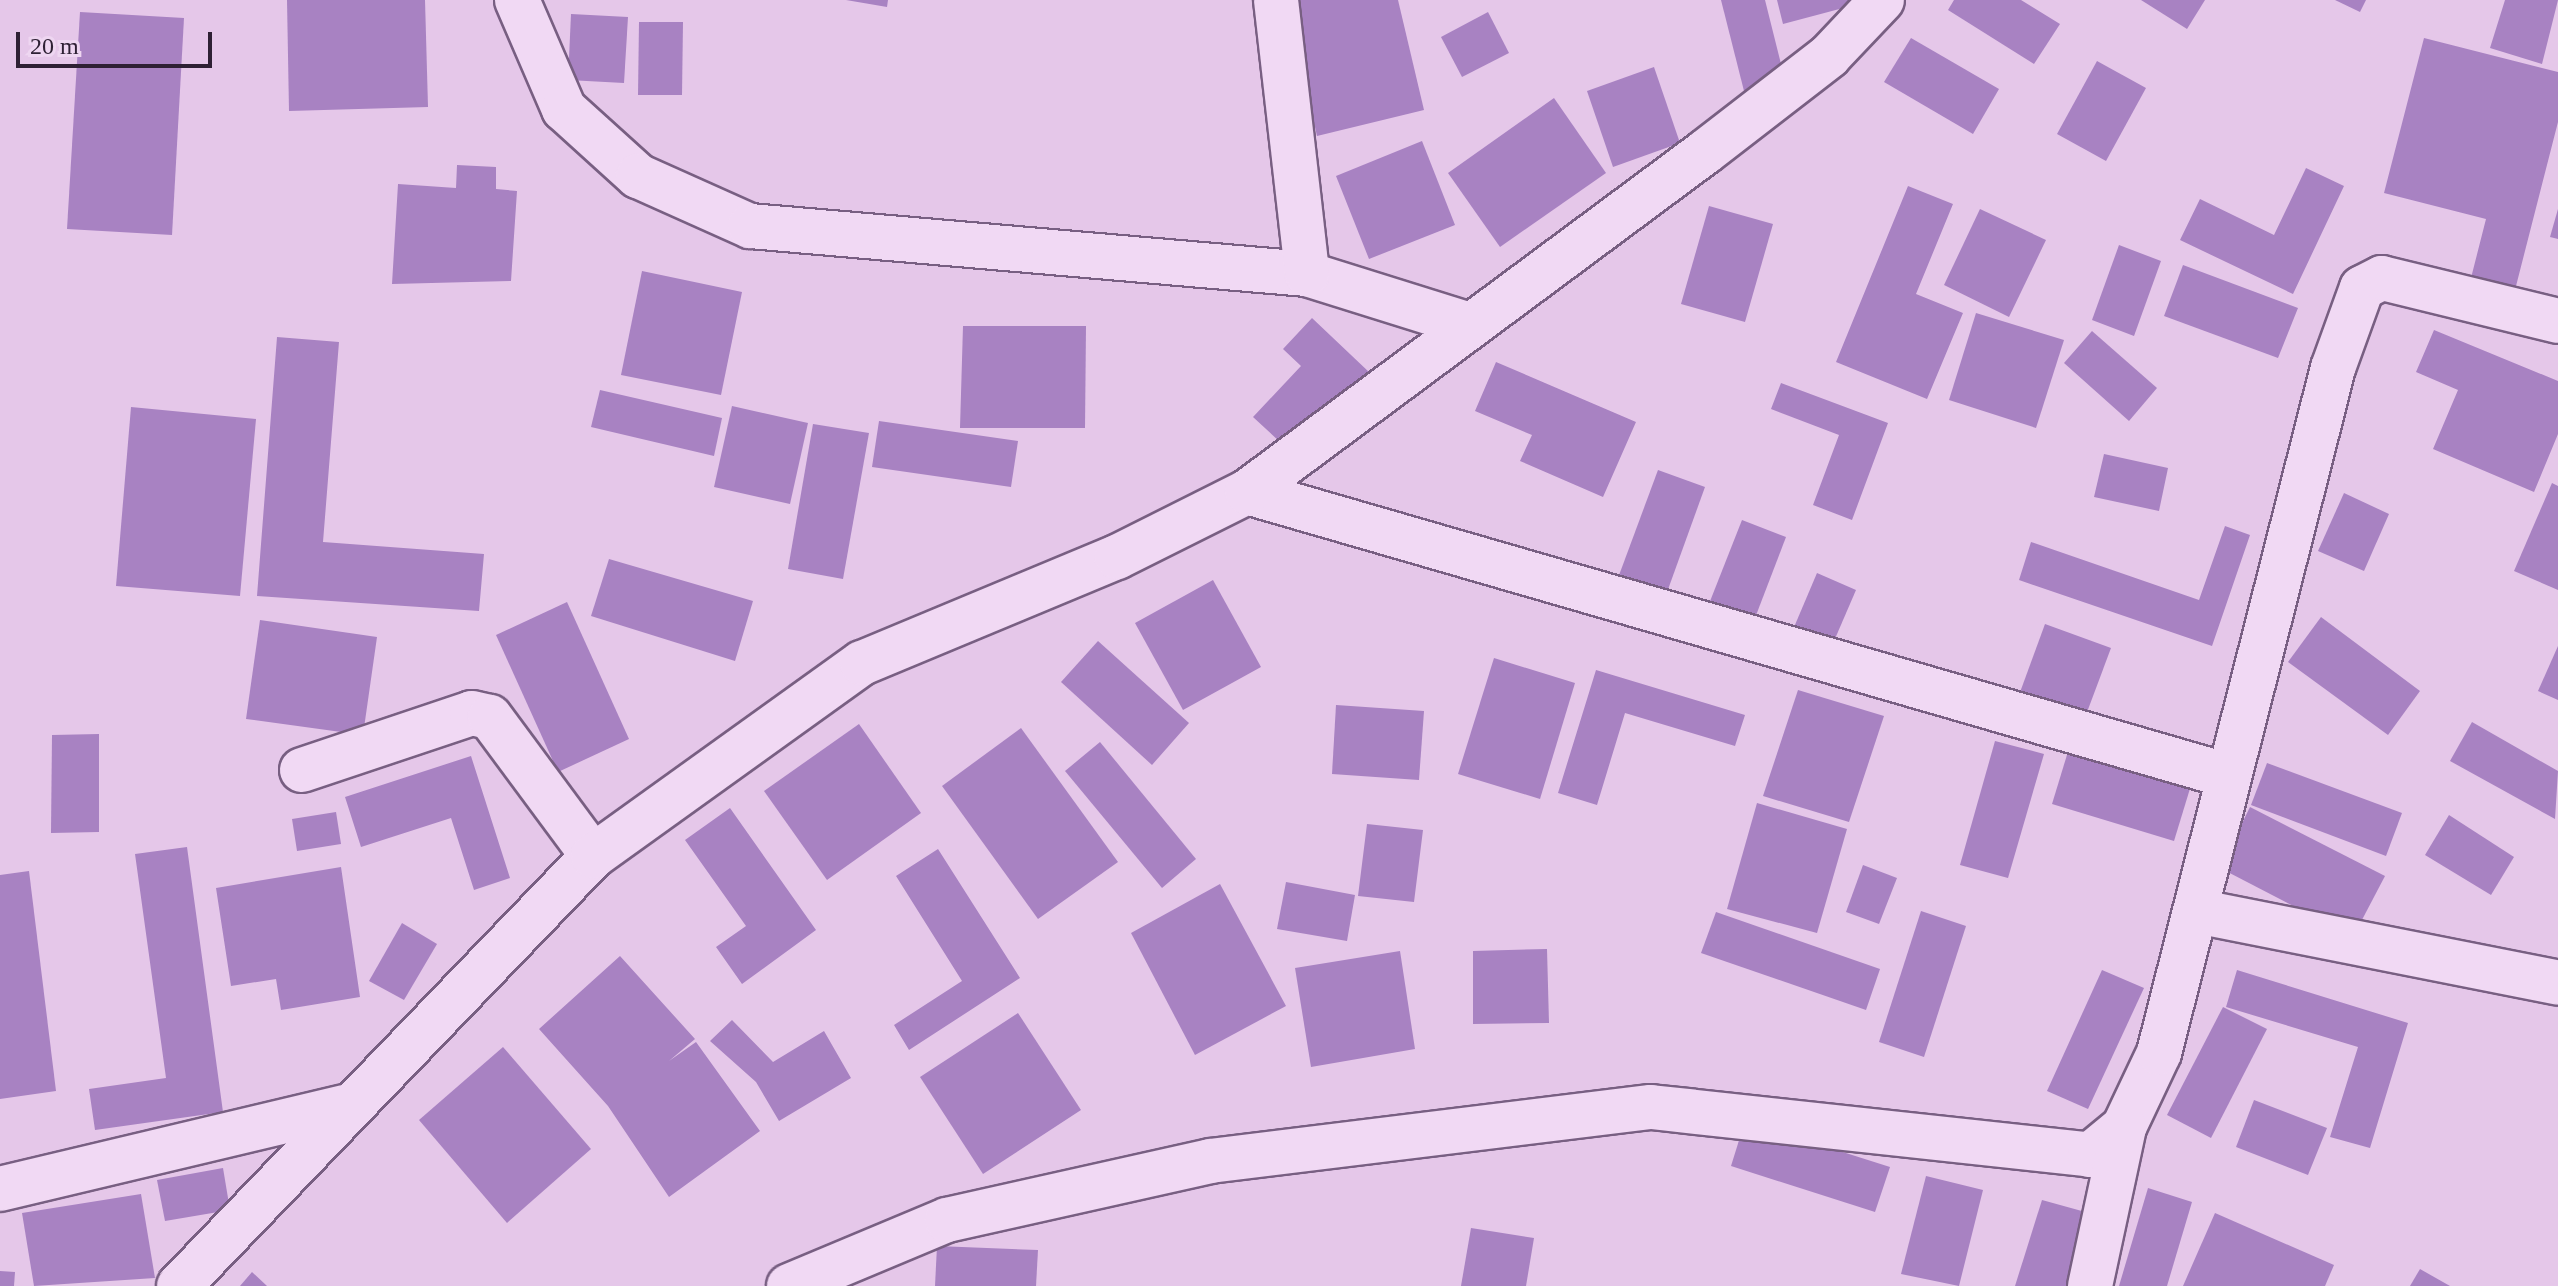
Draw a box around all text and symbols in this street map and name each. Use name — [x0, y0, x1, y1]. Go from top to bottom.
scale bar — [20, 16, 216, 66]
text: 20 m — [30, 33, 79, 59]

